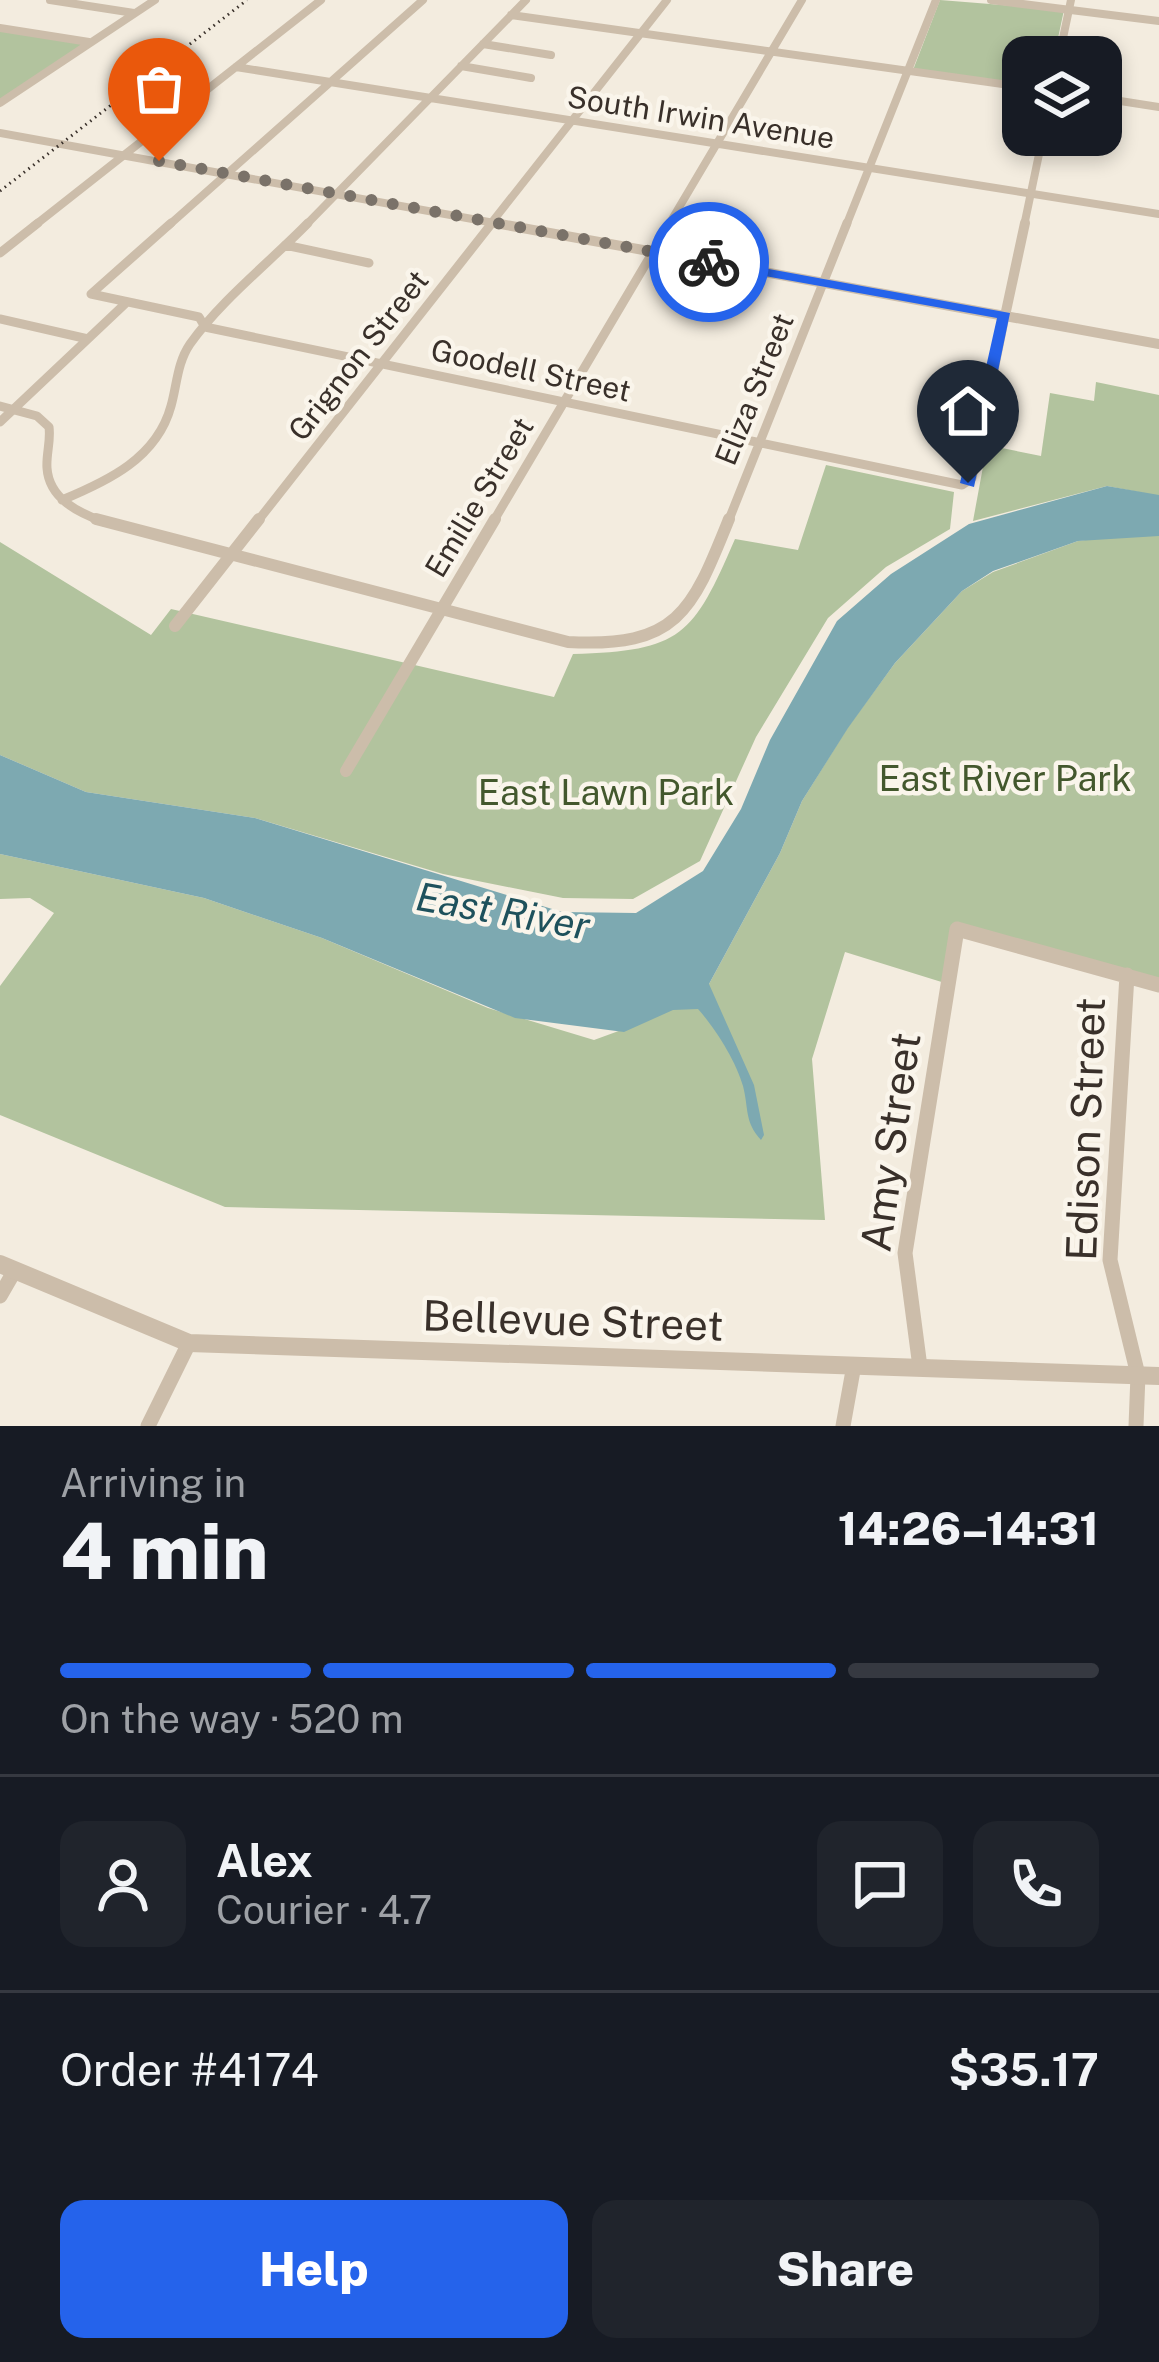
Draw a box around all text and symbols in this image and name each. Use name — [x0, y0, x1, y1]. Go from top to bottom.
map controls — [1002, 36, 1122, 156]
button: layers — [1002, 36, 1122, 156]
pin — [108, 38, 210, 161]
icon: bag — [126, 56, 192, 122]
street label: South Irwin Avenue — [565, 78, 837, 156]
courier — [649, 202, 769, 322]
icon: bike — [676, 229, 742, 295]
street label: Grignon Street — [280, 263, 436, 447]
street label: Eliza Street — [707, 308, 801, 470]
street label: Goodell Street — [428, 331, 634, 409]
pin — [917, 360, 1019, 483]
icon: home — [935, 378, 1001, 444]
street label: Emilie Street — [417, 411, 541, 583]
park label: East River Park — [878, 757, 1132, 799]
park label: East Lawn Park — [478, 771, 734, 813]
water label: East River — [413, 873, 594, 949]
street label: Edison Street — [1056, 996, 1114, 1262]
street label: Amy Street — [850, 1029, 930, 1255]
street label: Bellevue Street — [422, 1290, 724, 1350]
text: Arriving in — [60, 1460, 246, 1506]
text: 14:26–14:31 — [838, 1502, 1099, 1555]
text: 4 min — [60, 1505, 269, 1597]
text: On the way · 520 m — [60, 1696, 404, 1742]
button: person — [60, 1821, 186, 1947]
button: chat — [817, 1821, 943, 1947]
button: phone — [973, 1821, 1099, 1947]
text: Alex — [216, 1834, 313, 1887]
text: Courier · 4.7 — [216, 1887, 432, 1933]
text: Order #4174 — [60, 2043, 319, 2096]
text: $35.17 — [949, 2043, 1099, 2096]
button: Help — [60, 2200, 568, 2338]
button: Share — [592, 2200, 1099, 2338]

